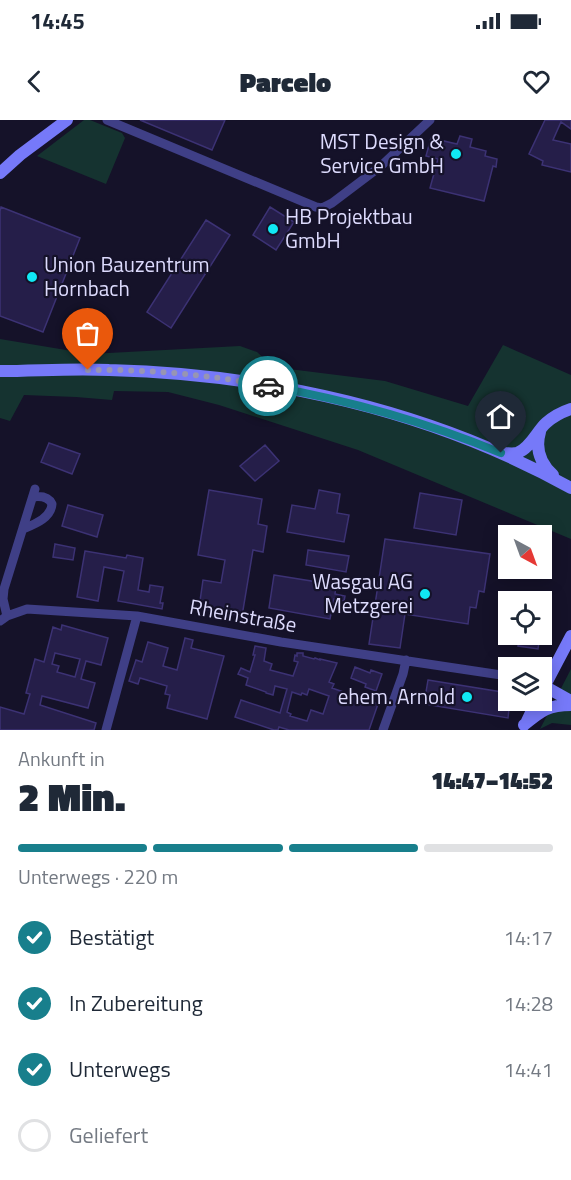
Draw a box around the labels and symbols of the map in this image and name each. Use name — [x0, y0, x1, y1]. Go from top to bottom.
place label: MST Design & Service GmbH — [320, 125, 445, 181]
marker: MST Design & Service GmbH — [449, 147, 463, 161]
place label: HB Projektbau GmbH — [285, 200, 413, 256]
marker: HB Projektbau GmbH — [266, 222, 280, 236]
place label: Union Bauzentrum Hornbach — [44, 248, 210, 304]
marker: Union Bauzentrum Hornbach — [25, 270, 39, 284]
pin — [62, 308, 113, 370]
courier — [238, 356, 298, 416]
pin — [475, 391, 526, 453]
north arrow — [498, 525, 552, 579]
place label: Wasgau AG Metzgerei — [312, 565, 413, 621]
marker: Wasgau AG Metzgerei — [418, 587, 432, 601]
street label: Rheinstraße — [187, 590, 299, 640]
place label: ehem. Arnold — [338, 680, 455, 712]
marker: ehem. Arnold — [460, 690, 474, 704]

